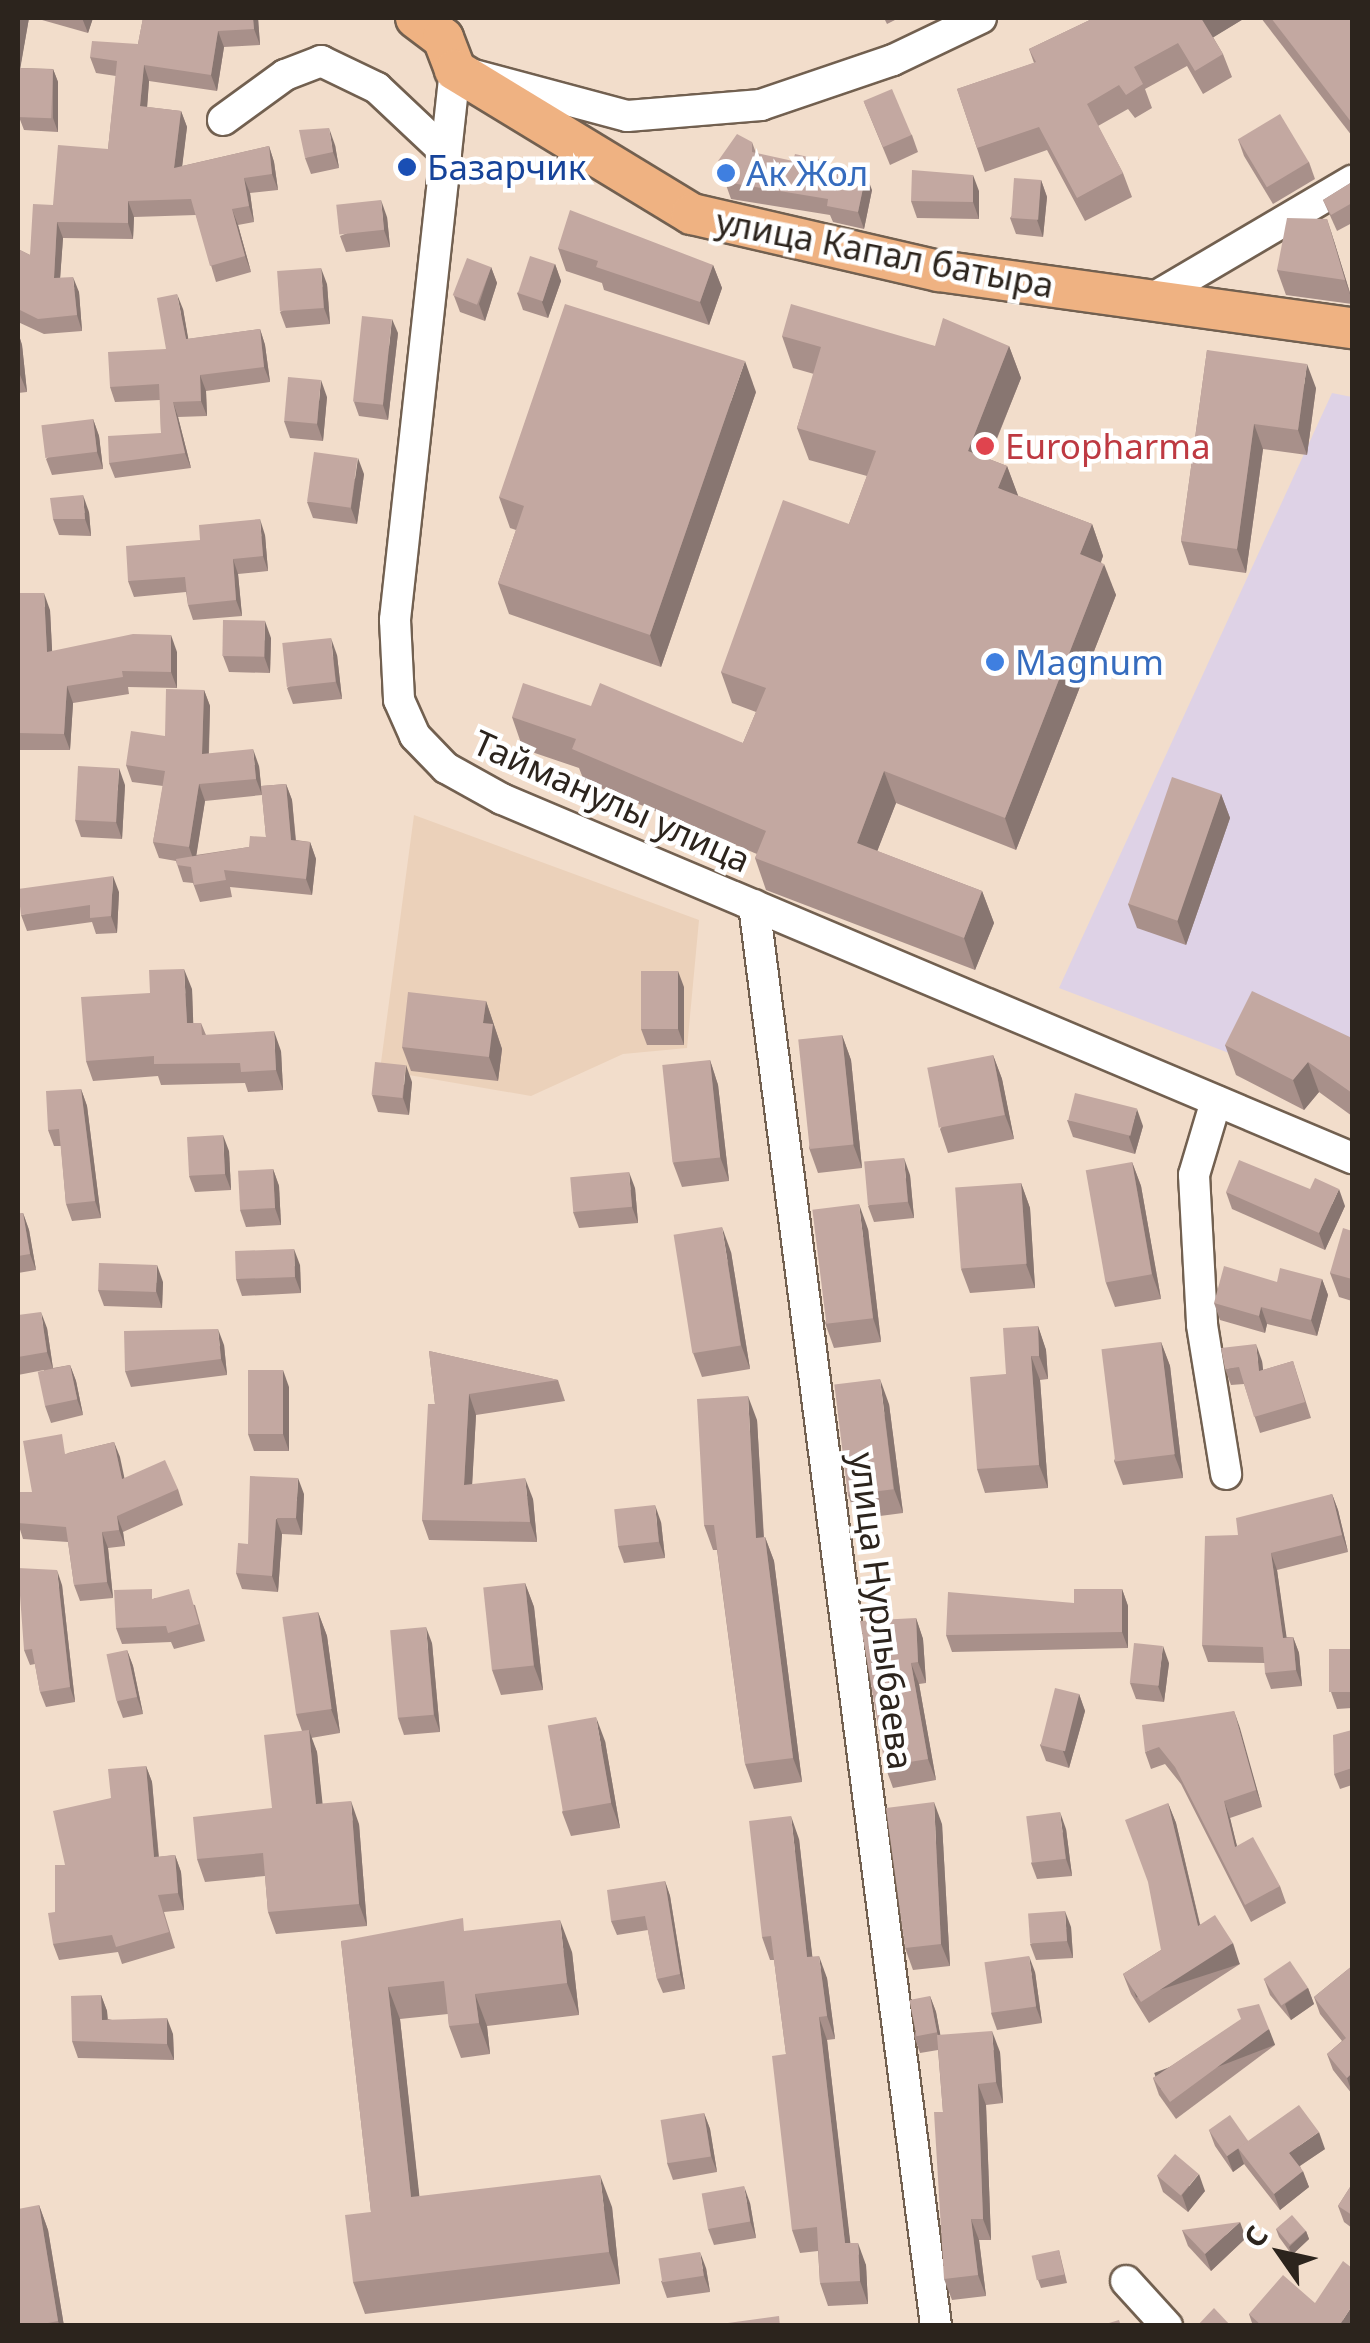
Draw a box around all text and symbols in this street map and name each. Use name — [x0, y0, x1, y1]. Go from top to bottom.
place label: Базарчик — [427, 146, 586, 188]
place label: Ак Жол — [746, 152, 868, 194]
marker: Базарчик — [396, 156, 418, 178]
marker: Ак Жол — [715, 162, 737, 184]
street label: улица Капал батыра — [713, 200, 1057, 306]
place label: Europharma — [1005, 425, 1211, 467]
marker: Europharma — [974, 435, 996, 457]
place label: Magnum — [1015, 641, 1164, 683]
marker: Magnum — [984, 651, 1006, 673]
street label: Тайманулы улица — [467, 721, 757, 881]
street label: улица Нурлыбаева — [842, 1450, 922, 1772]
north arrow — [1230, 2203, 1330, 2303]
text: С — [1234, 2218, 1276, 2254]

